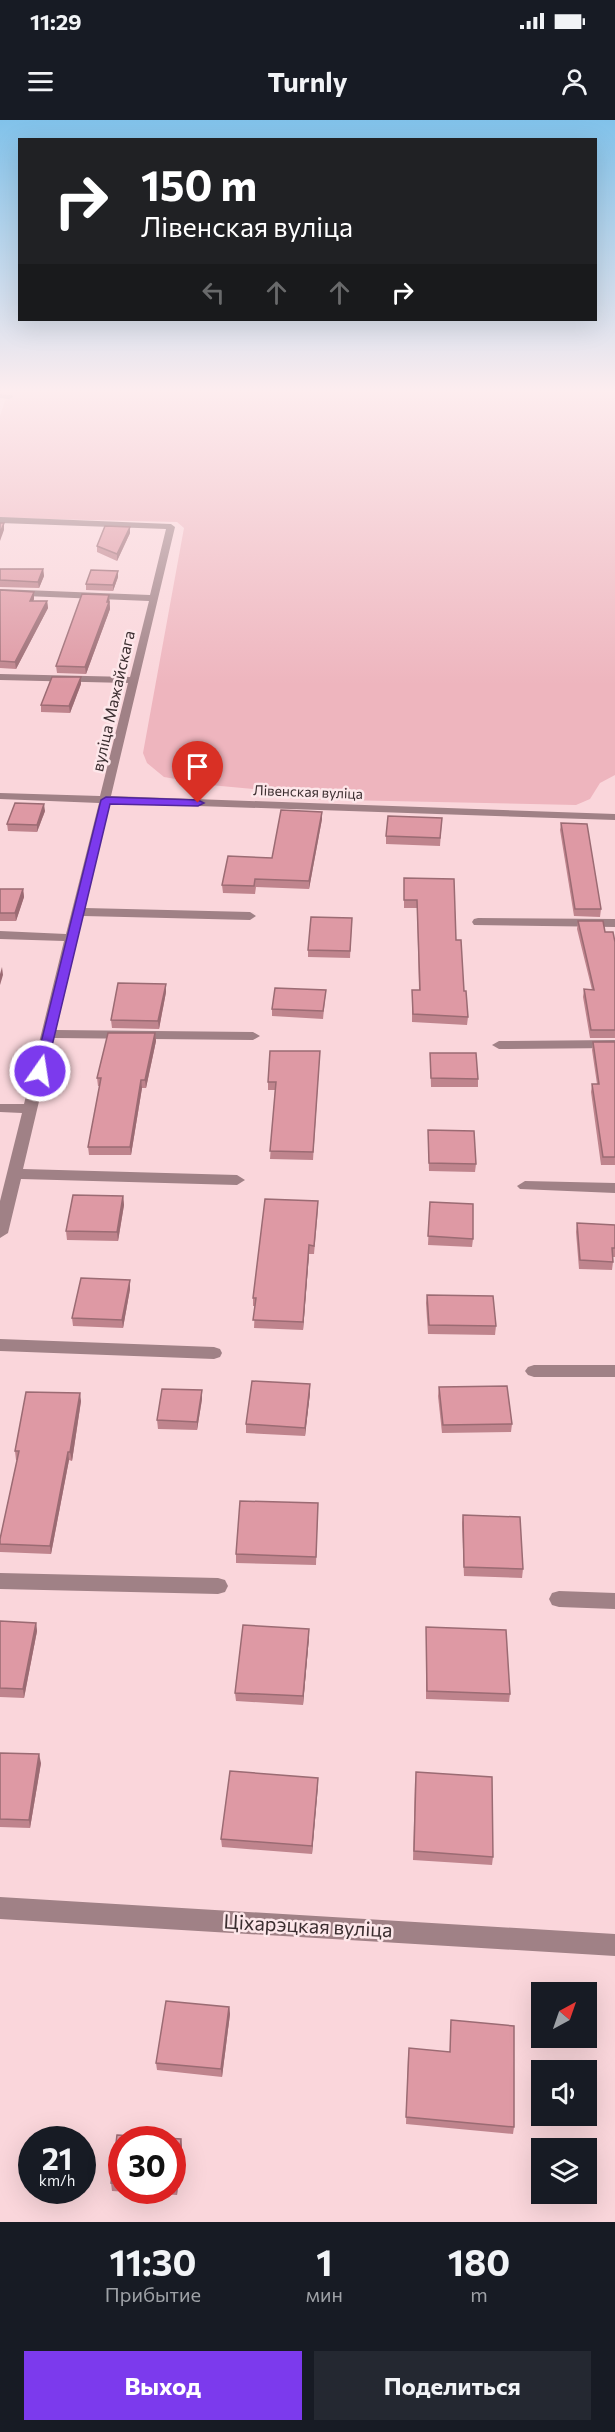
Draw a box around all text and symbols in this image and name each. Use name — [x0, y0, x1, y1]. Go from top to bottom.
text: 11:29 — [30, 8, 82, 35]
icon: menu — [24, 65, 57, 98]
text: Turnly — [267, 65, 348, 98]
icon: person — [558, 65, 591, 98]
text: 150 m — [141, 158, 257, 210]
icon: right — [42, 162, 120, 240]
text: Лівенская вуліца — [141, 210, 353, 243]
icon: left — [197, 276, 230, 309]
icon: ahead — [260, 276, 293, 309]
icon: ahead — [323, 276, 356, 309]
icon: right — [386, 276, 419, 309]
street label: вуліца Мажайскага — [87, 629, 138, 773]
pin — [172, 741, 223, 803]
icon: arrive — [181, 750, 214, 783]
street label: Лівенская вуліца — [253, 781, 363, 802]
position arrow — [8, 1039, 72, 1103]
street label: Ціхарэцкая вуліца — [223, 1909, 393, 1941]
north arrow — [531, 1982, 597, 2048]
map controls — [531, 1982, 597, 2204]
button: sound — [531, 2060, 597, 2126]
speed limit sign: 30 — [108, 2126, 186, 2204]
button: layers — [531, 2138, 597, 2204]
text: 21 — [42, 2139, 72, 2176]
text: km/h — [39, 2171, 75, 2189]
text: 11:30 — [109, 2239, 196, 2283]
text: 1 — [316, 2239, 332, 2283]
text: 180 — [448, 2239, 510, 2283]
text: Прибытие — [105, 2282, 201, 2306]
text: мин — [306, 2282, 343, 2306]
text: m — [470, 2282, 488, 2306]
button: Выход — [24, 2351, 302, 2420]
button: Поделиться — [314, 2351, 591, 2420]

